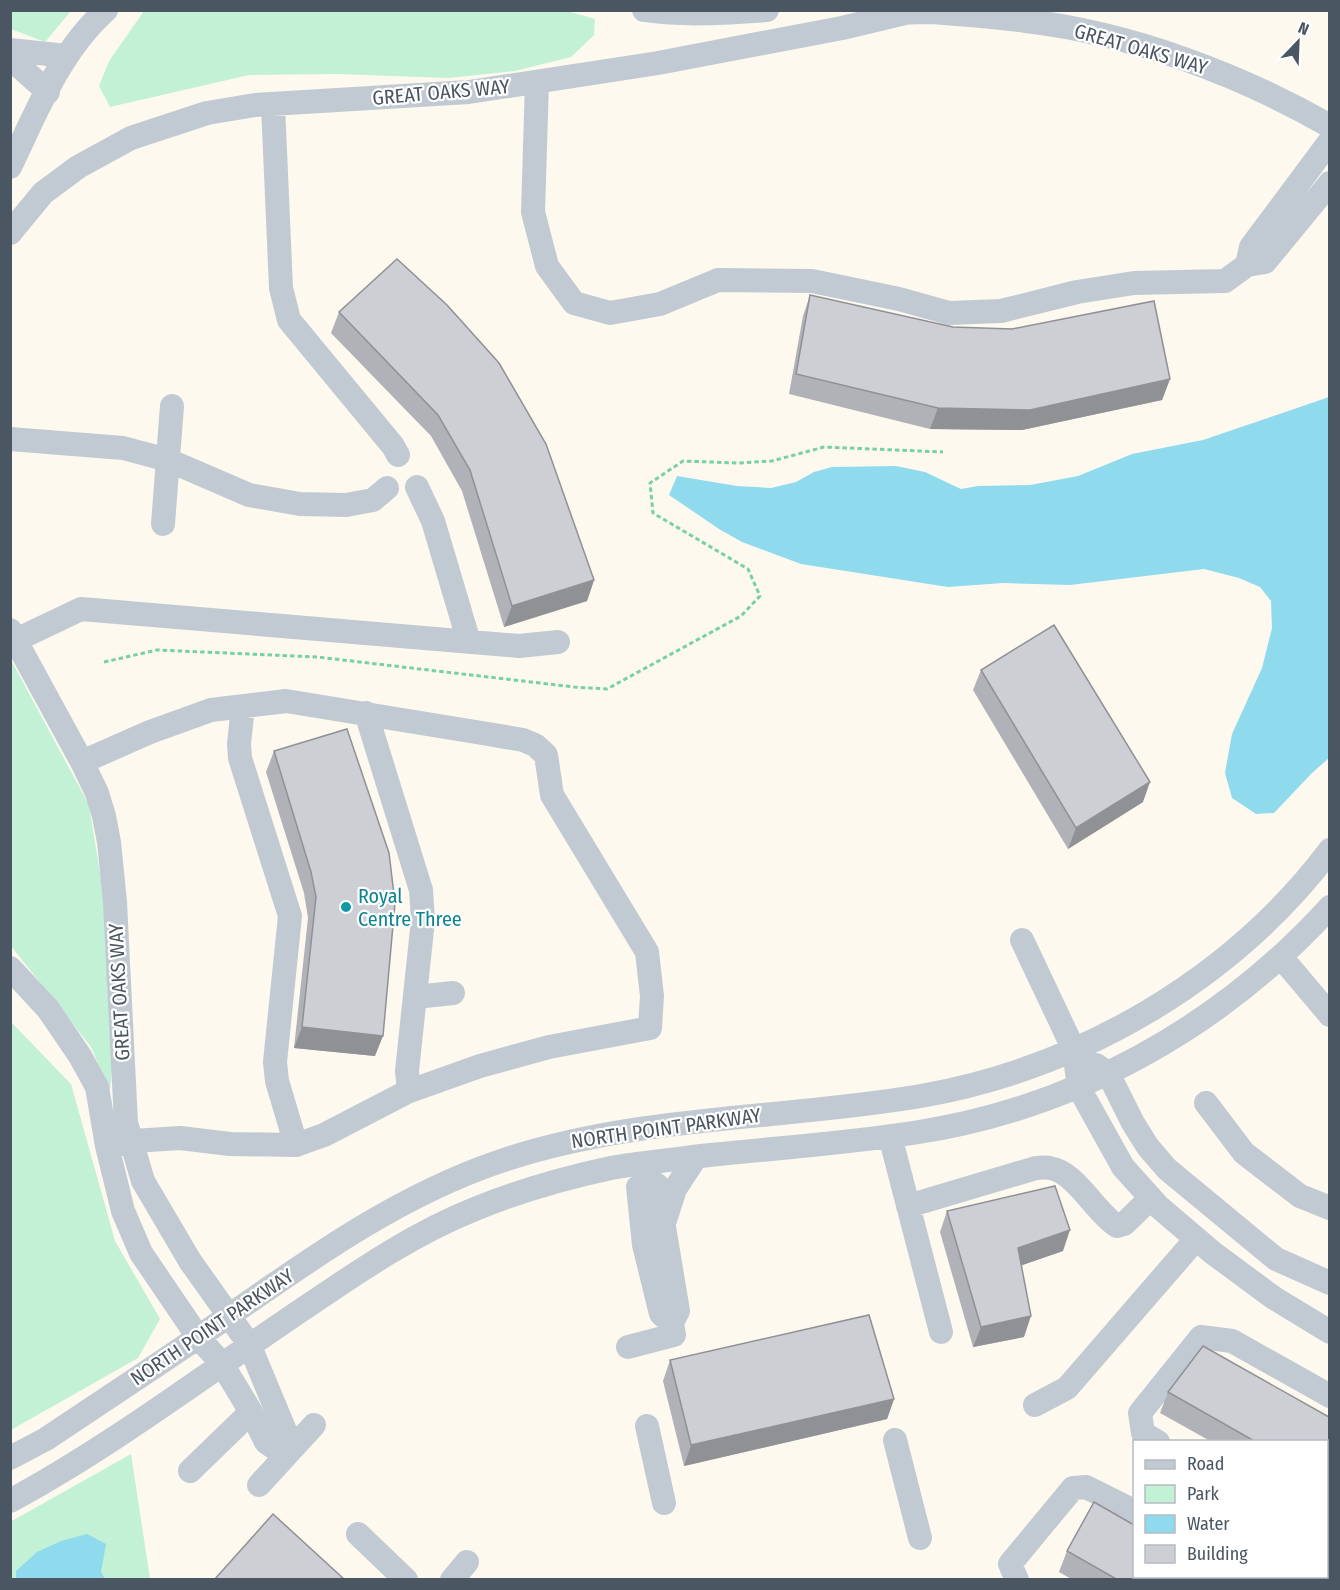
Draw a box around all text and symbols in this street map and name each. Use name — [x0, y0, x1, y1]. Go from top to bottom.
north arrow — [1268, 12, 1328, 72]
text: N — [1296, 18, 1312, 39]
street label: GREAT OAKS WAY — [1072, 19, 1210, 80]
street label: GREAT OAKS WAY — [371, 74, 511, 110]
place label: Royal Centre Three — [358, 884, 462, 931]
marker: Royal Centre Three — [339, 900, 353, 914]
street label: GREAT OAKS WAY — [103, 923, 135, 1061]
street label: NORTH POINT PARKWAY — [570, 1103, 762, 1153]
street label: NORTH POINT PARKWAY — [126, 1264, 298, 1390]
legend — [1133, 1440, 1328, 1578]
text: Road — [1187, 1453, 1224, 1475]
text: Park — [1187, 1483, 1220, 1505]
text: Water — [1187, 1513, 1230, 1535]
text: Building — [1187, 1543, 1248, 1565]

